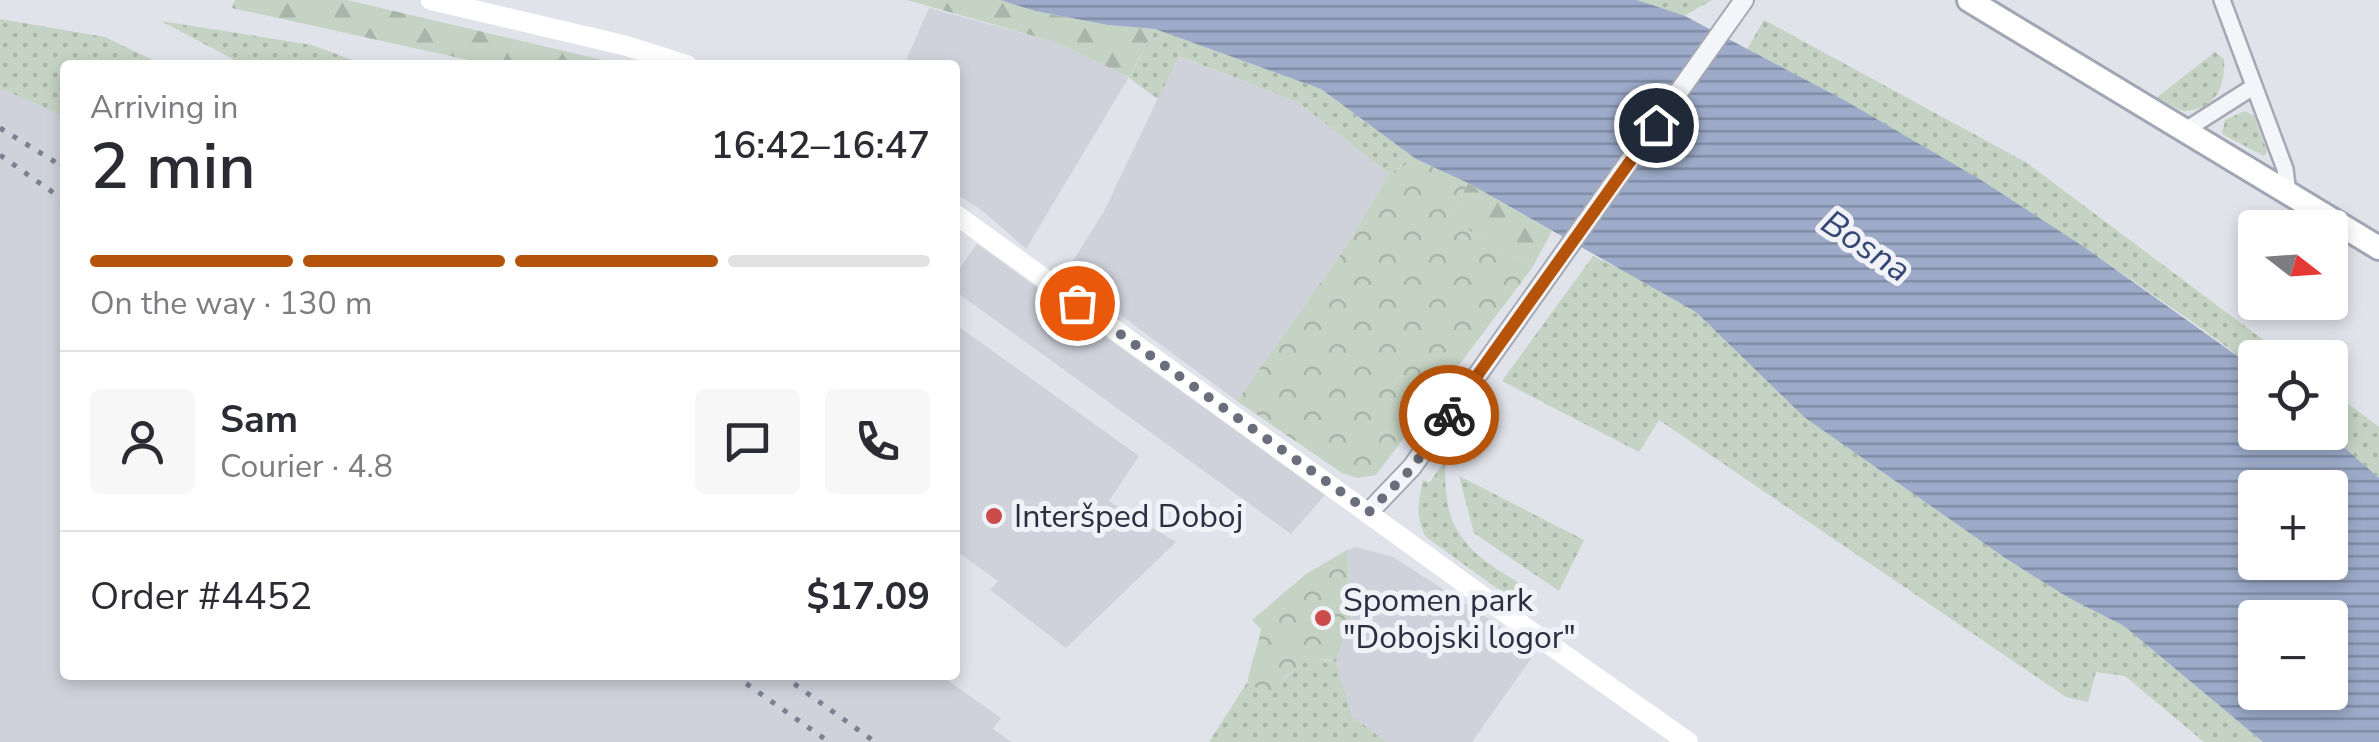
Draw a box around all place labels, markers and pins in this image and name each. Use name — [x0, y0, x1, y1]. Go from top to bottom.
pin — [1614, 83, 1699, 168]
pin — [1035, 261, 1120, 346]
place label: Interšped Doboj — [1014, 495, 1243, 538]
marker: Interšped Doboj — [983, 505, 1005, 527]
place label: Spomen park "Dobojski logor" — [1343, 579, 1576, 659]
marker: Spomen park "Dobojski logor" — [1312, 607, 1334, 629]

